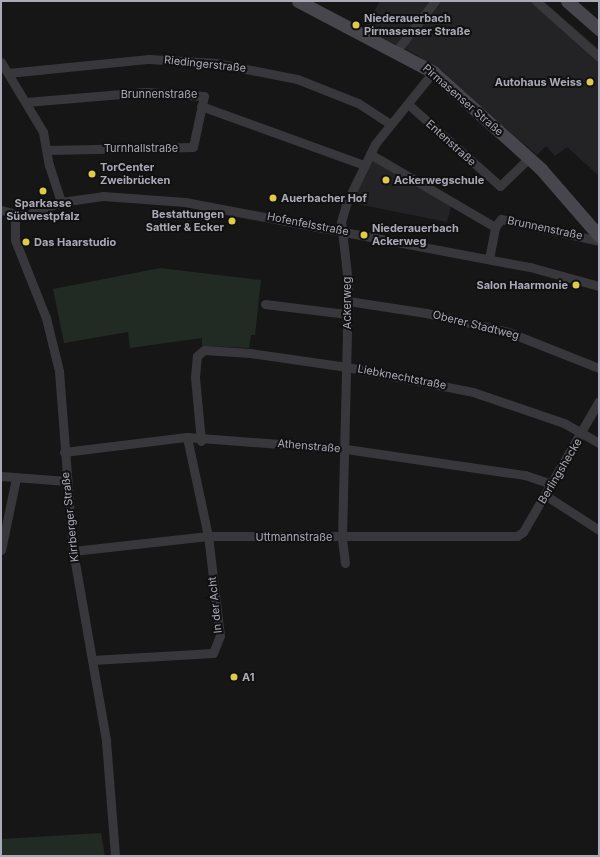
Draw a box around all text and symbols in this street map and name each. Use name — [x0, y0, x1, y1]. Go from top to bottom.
place label: Niederauerbach Pirmasenser Straße — [364, 12, 470, 38]
marker: Niederauerbach Pirmasenser Straße — [351, 20, 361, 30]
street label: Riedingerstraße — [163, 53, 247, 75]
street label: Pirmasenser Straße — [420, 62, 506, 138]
place label: Autohaus Weiss — [495, 75, 582, 89]
marker: Autohaus Weiss — [585, 77, 595, 87]
street label: Brunnenstraße — [121, 87, 197, 101]
street label: Entenstraße — [423, 117, 479, 169]
street label: Turnhallstraße — [104, 141, 178, 155]
place label: TorCenter Zweibrücken — [100, 161, 170, 187]
marker: TorCenter Zweibrücken — [87, 169, 97, 179]
place label: Ackerwegschule — [394, 173, 484, 187]
marker: Ackerwegschule — [381, 175, 391, 185]
marker: Sparkasse Südwestpfalz — [38, 186, 48, 196]
place label: Auerbacher Hof — [281, 191, 367, 205]
marker: Auerbacher Hof — [268, 193, 278, 203]
place label: Sparkasse Südwestpfalz — [6, 197, 80, 223]
place label: Bestattungen Sattler & Ecker — [146, 208, 224, 234]
street label: Hofenfelsstraße — [266, 210, 350, 238]
street label: Brunnenstraße — [506, 214, 584, 242]
marker: Bestattungen Sattler & Ecker — [227, 216, 237, 226]
place label: Niederauerbach Ackerweg — [372, 222, 459, 248]
marker: Niederauerbach Ackerweg — [359, 230, 369, 240]
place label: Das Haarstudio — [34, 235, 116, 249]
marker: Das Haarstudio — [21, 237, 31, 247]
street label: Ackerweg — [340, 277, 354, 329]
place label: Salon Haarmonie — [477, 278, 568, 292]
marker: Salon Haarmonie — [571, 280, 581, 290]
street label: Oberer Stadtweg — [431, 308, 521, 342]
street label: Liebknechtstraße — [356, 362, 448, 392]
street label: Berlingshecke — [535, 436, 585, 506]
street label: Athenstraße — [277, 437, 341, 455]
street label: Kirrberger Straße — [59, 471, 81, 563]
street label: Uttmannstraße — [256, 530, 332, 544]
street label: In der Acht — [205, 576, 225, 634]
place label: A1 — [242, 670, 254, 684]
marker: A1 — [229, 672, 239, 682]

